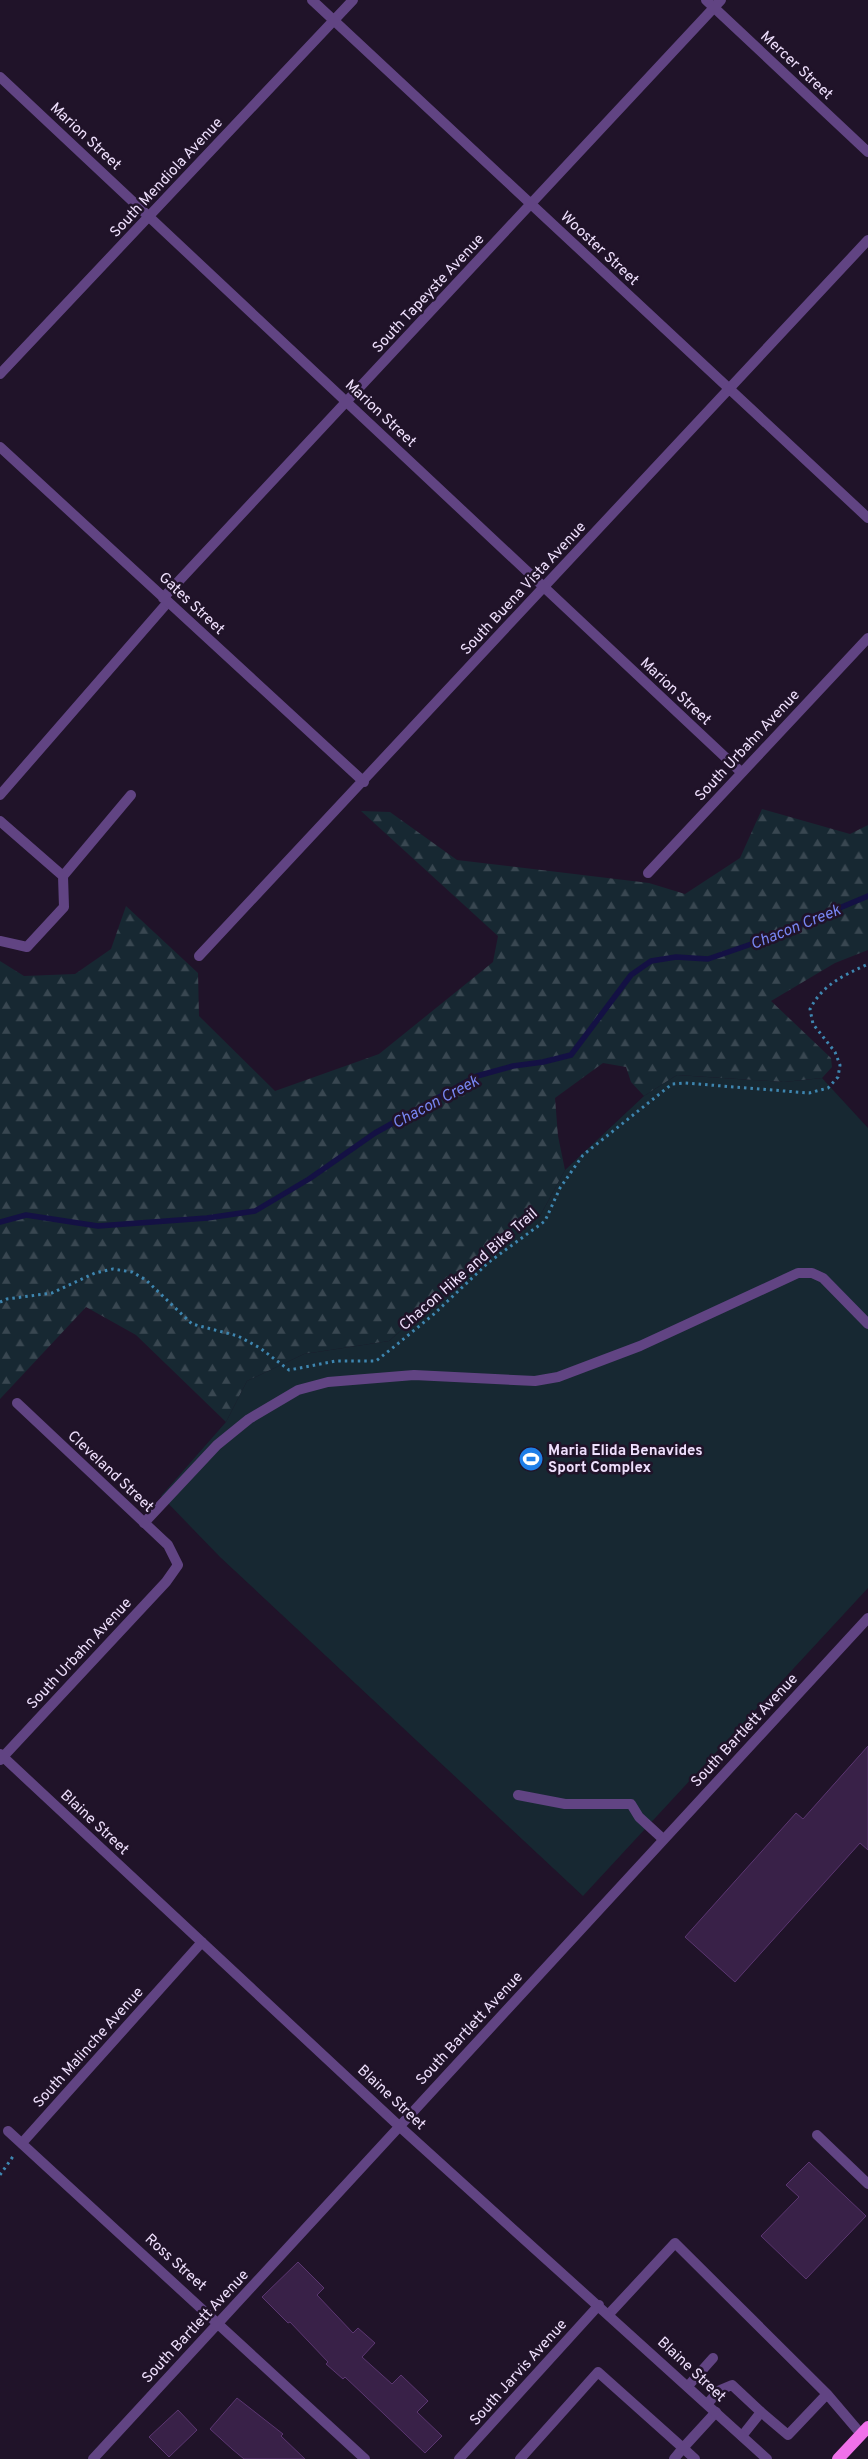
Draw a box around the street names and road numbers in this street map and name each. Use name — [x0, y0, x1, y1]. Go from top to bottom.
street label: Mercer Street — [756, 28, 836, 105]
street label: Marion Street — [45, 99, 125, 175]
street label: South Mendiola Avenue — [106, 114, 228, 242]
street label: Wooster Street — [556, 208, 642, 290]
street label: South Tapeyste Avenue — [369, 231, 489, 357]
street label: Marion Street — [340, 376, 420, 452]
street label: South Buena Vista Avenue — [457, 518, 591, 660]
street label: Gates Street — [154, 569, 228, 639]
street label: Marion Street — [635, 654, 715, 730]
street label: South Urbahn Avenue — [691, 686, 805, 806]
street label: Chacon Hike and Bike Trail — [396, 1205, 542, 1335]
street label: Cleveland Street — [63, 1427, 157, 1517]
street label: South Urbahn Avenue — [23, 1594, 137, 1714]
street label: South Bartlett Avenue — [688, 1670, 803, 1792]
street label: Blaine Street — [56, 1786, 132, 1860]
street label: South Bartlett Avenue — [413, 1968, 528, 2090]
street label: South Malinche Avenue — [30, 1984, 148, 2112]
street label: Blaine Street — [353, 2061, 429, 2135]
street label: Ross Street — [140, 2230, 210, 2296]
street label: South Bartlett Avenue — [139, 2266, 254, 2388]
street label: South Jarvis Avenue — [466, 2316, 572, 2430]
street label: Blaine Street — [653, 2333, 729, 2407]

